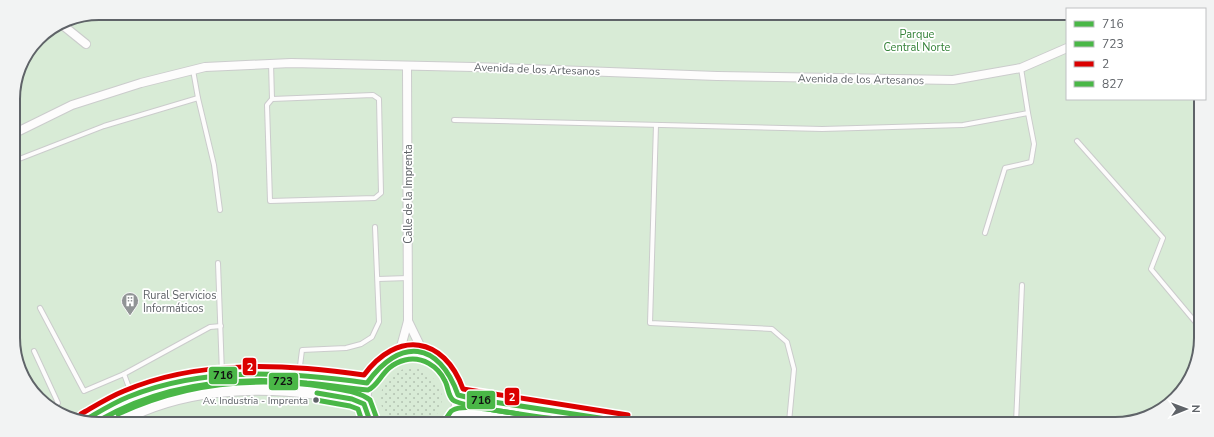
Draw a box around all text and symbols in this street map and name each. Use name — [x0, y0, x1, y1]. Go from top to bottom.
legend — [1066, 8, 1206, 100]
text: 716 — [1102, 16, 1124, 32]
park label: Parque Central Norte — [884, 27, 951, 55]
text: 723 — [1102, 36, 1124, 52]
text: 2 — [1102, 56, 1109, 72]
street label: Avenida de los Artesanos — [474, 60, 600, 79]
street label: Avenida de los Artesanos — [798, 71, 924, 88]
text: 827 — [1102, 76, 1124, 92]
street label: Calle de la Imprenta — [401, 144, 416, 244]
place label: Rural Servicios Informáticos — [143, 288, 216, 316]
building icon: Rural Servicios Informáticos — [120, 291, 140, 316]
line badge: 2 — [242, 357, 257, 376]
text: 2 — [247, 360, 254, 375]
line badge: 716 — [208, 366, 238, 385]
text: 716 — [213, 368, 233, 383]
line badge: 723 — [268, 372, 299, 391]
text: 723 — [273, 374, 293, 389]
line badge: 2 — [504, 387, 520, 406]
north arrow — [1166, 389, 1206, 429]
line badge: 716 — [466, 390, 496, 410]
text: 2 — [509, 390, 516, 405]
text: 716 — [471, 393, 491, 408]
place label: Av. Industria - Imprenta — [203, 394, 308, 408]
marker: Av. Industria - Imprenta — [311, 395, 321, 405]
text: N — [1188, 405, 1203, 413]

